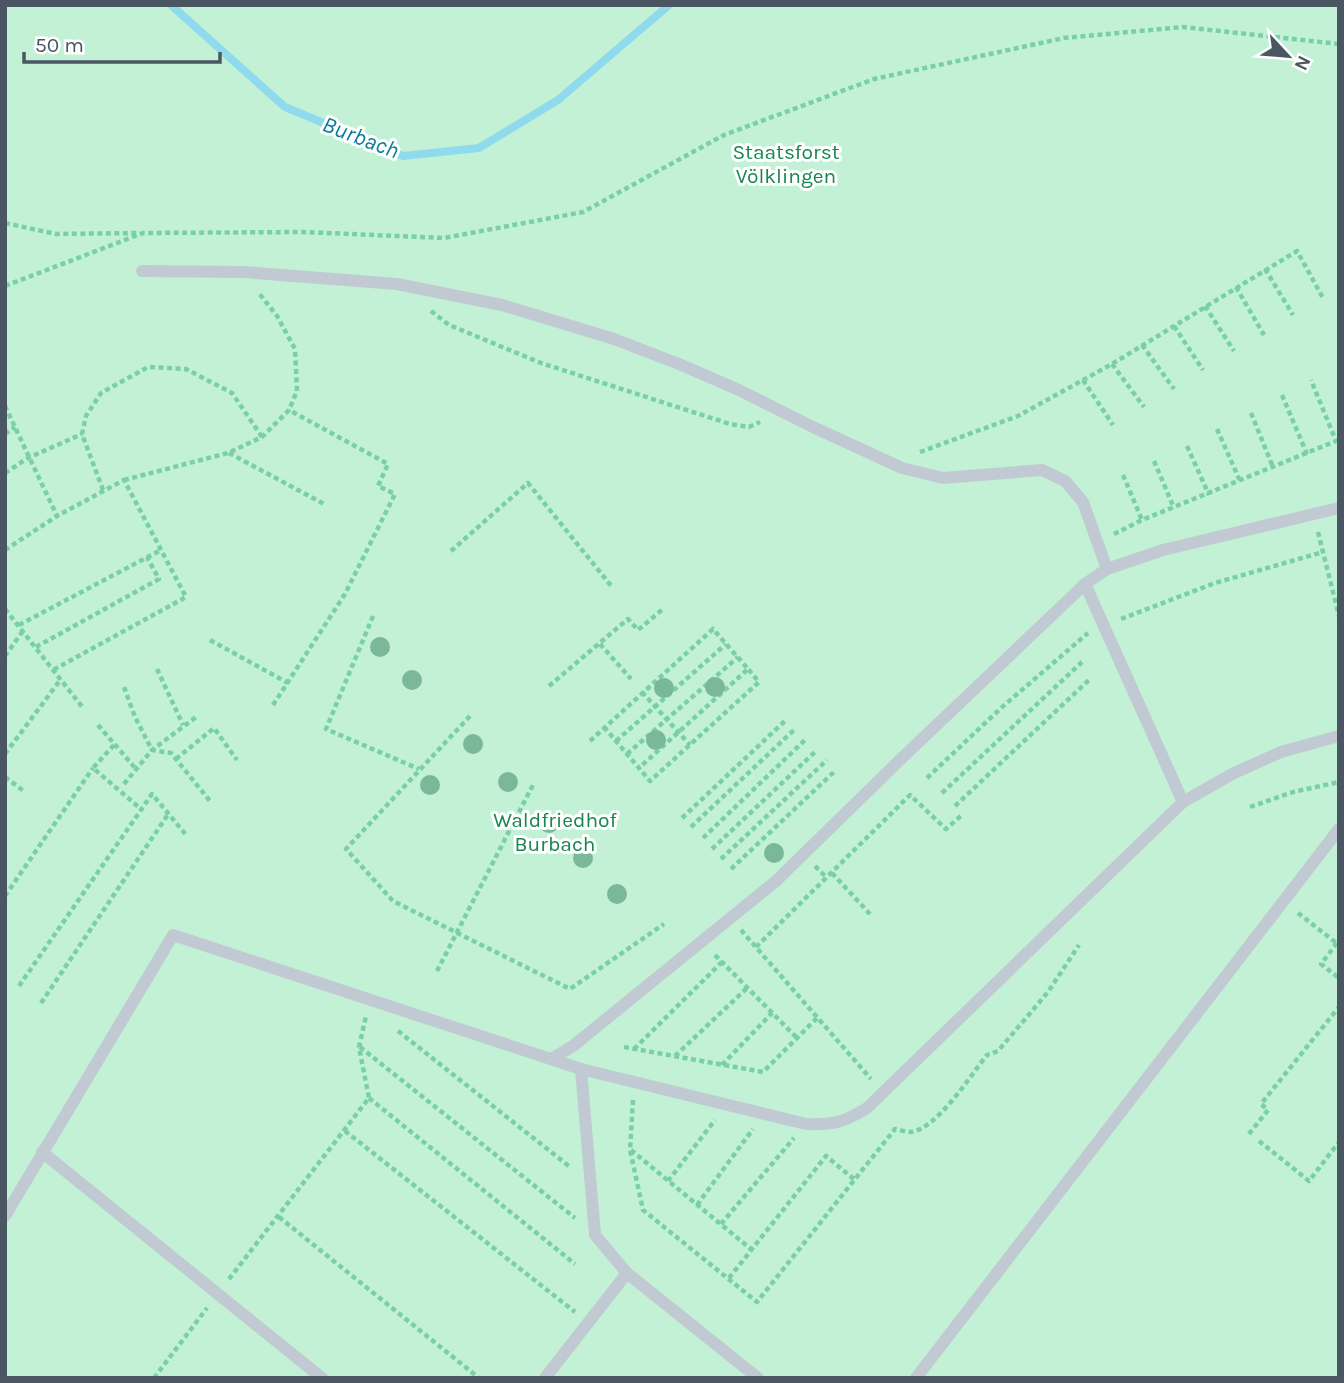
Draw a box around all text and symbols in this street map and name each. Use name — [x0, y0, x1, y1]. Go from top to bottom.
scale bar — [24, 21, 220, 65]
north arrow — [1253, 21, 1323, 91]
text: 50 m — [35, 33, 84, 57]
text: N — [1290, 52, 1315, 74]
water label: Burbach — [319, 111, 403, 164]
park label: Staatsforst Völklingen — [732, 140, 840, 188]
park label: Waldfriedhof Burbach — [493, 808, 618, 856]

